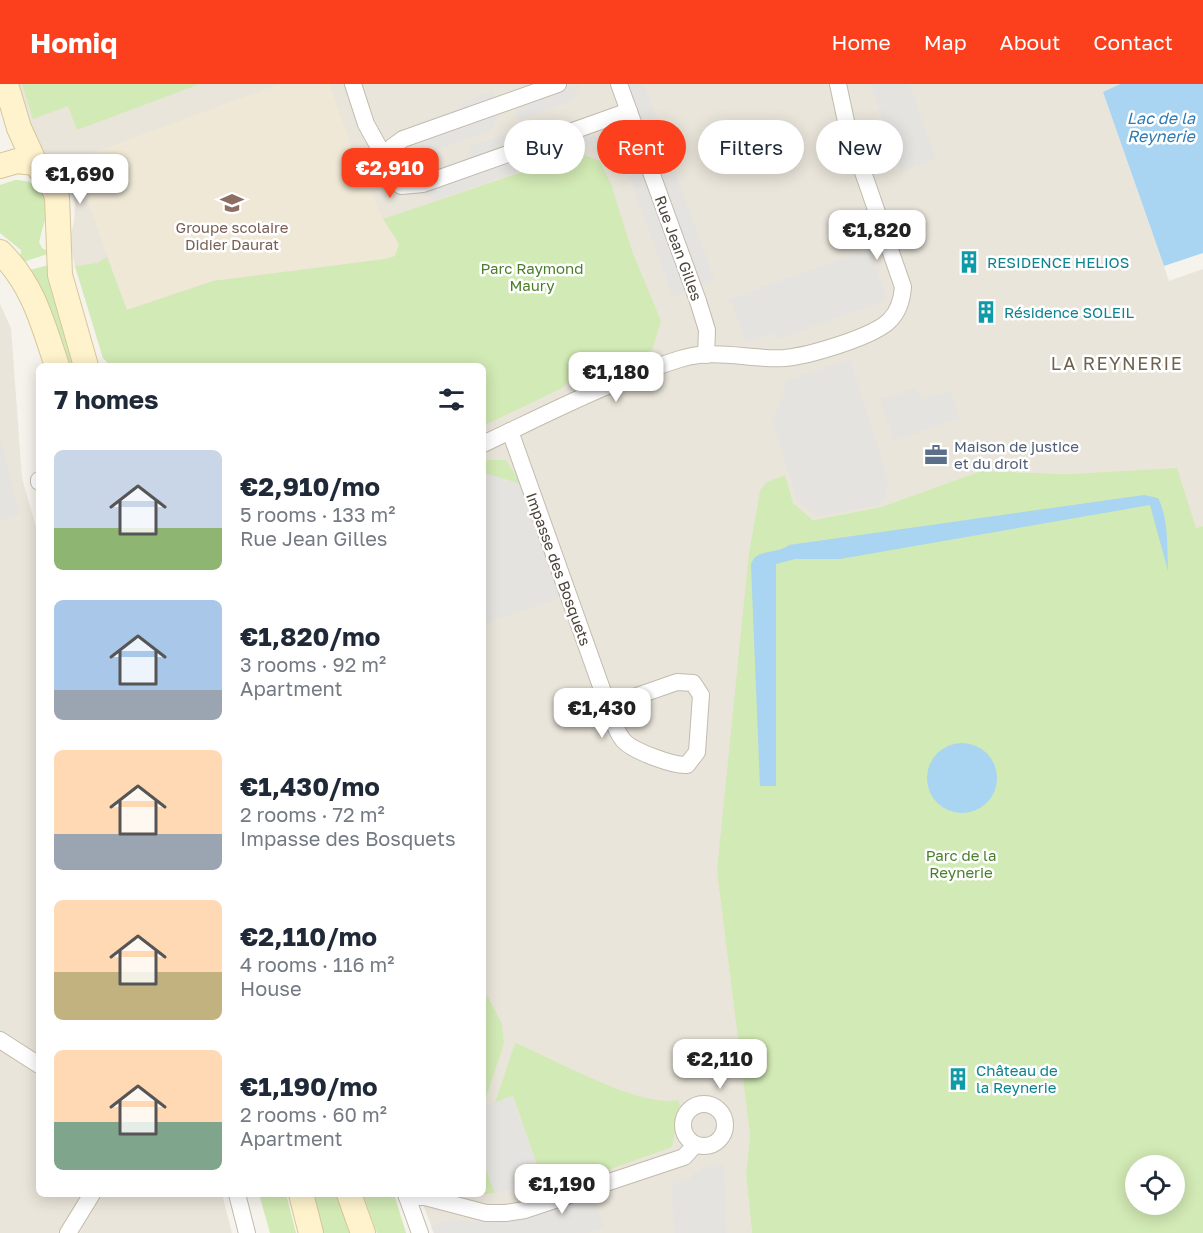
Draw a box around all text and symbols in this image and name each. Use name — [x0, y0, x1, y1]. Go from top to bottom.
text: Homiq — [30, 26, 117, 59]
text: Home — [831, 29, 891, 55]
text: Map — [924, 29, 967, 55]
text: About — [1000, 29, 1060, 55]
text: Contact — [1093, 29, 1173, 55]
water label: Lac de la Reynerie — [1127, 108, 1196, 146]
chip: Buy — [504, 120, 585, 174]
chip: Rent — [597, 120, 686, 174]
chip: Filters — [698, 120, 804, 174]
chip: New — [816, 120, 903, 174]
pin: €2,910 — [341, 148, 439, 199]
pin: €1,690 — [31, 154, 129, 205]
text: €2,910 — [356, 155, 424, 179]
text: €1,690 — [45, 161, 115, 185]
school or university icon: Groupe scolaire Didier Daurat — [219, 190, 245, 216]
street label: Rue Jean Gilles — [652, 193, 706, 303]
pin: €1,820 — [828, 210, 926, 261]
text: €1,820 — [843, 217, 911, 241]
place label: Groupe scolaire Didier Daurat — [176, 218, 289, 253]
building icon: RESIDENCE HELIOS — [956, 249, 982, 275]
place label: RESIDENCE HELIOS — [987, 253, 1129, 271]
park label: Parc Raymond Maury — [480, 259, 584, 294]
building icon: Résidence SOLEIL — [973, 299, 999, 325]
place label: Résidence SOLEIL — [1004, 303, 1135, 321]
pin: €1,180 — [567, 352, 665, 403]
district label: LA REYNERIE — [1051, 352, 1183, 374]
text: €1,180 — [583, 359, 649, 383]
icon: filters — [435, 383, 468, 416]
text: 7 homes — [54, 384, 159, 415]
place label: Maison de justice et du droit — [954, 437, 1079, 472]
office icon: Maison de justice et du droit — [923, 442, 949, 468]
text: €2,910/mo — [240, 471, 380, 502]
icon: home — [102, 474, 174, 546]
street label: Impasse des Bosquets — [523, 490, 595, 648]
text: 5 rooms · 133 m² — [240, 502, 396, 526]
text: Rue Jean Gilles — [240, 526, 387, 550]
text: €1,820/mo — [240, 621, 380, 652]
icon: home — [102, 624, 174, 696]
text: 3 rooms · 92 m² — [240, 652, 386, 676]
text: Apartment — [240, 676, 343, 700]
pin: €1,430 — [553, 688, 651, 739]
text: €1,430 — [568, 695, 636, 719]
text: €1,430/mo — [240, 771, 380, 802]
icon: home — [102, 774, 174, 846]
text: 2 rooms · 72 m² — [240, 802, 385, 826]
text: Impasse des Bosquets — [240, 826, 455, 850]
park label: Parc de la Reynerie — [926, 846, 996, 881]
text: €2,110/mo — [240, 921, 377, 952]
icon: home — [102, 924, 174, 996]
text: 4 rooms · 116 m² — [240, 952, 395, 976]
text: House — [240, 976, 302, 1000]
pin: €2,110 — [671, 1039, 769, 1090]
text: €2,110 — [687, 1046, 753, 1070]
place label: Château de la Reynerie — [976, 1061, 1058, 1096]
building icon: Château de la Reynerie — [945, 1066, 971, 1092]
text: €1,190/mo — [240, 1071, 378, 1102]
icon: home — [102, 1074, 174, 1146]
text: 2 rooms · 60 m² — [240, 1102, 387, 1126]
text: Apartment — [240, 1126, 343, 1150]
map controls — [1125, 1155, 1185, 1215]
button: locate — [1125, 1155, 1185, 1215]
pin: €1,190 — [513, 1164, 611, 1215]
text: €1,190 — [529, 1171, 595, 1195]

